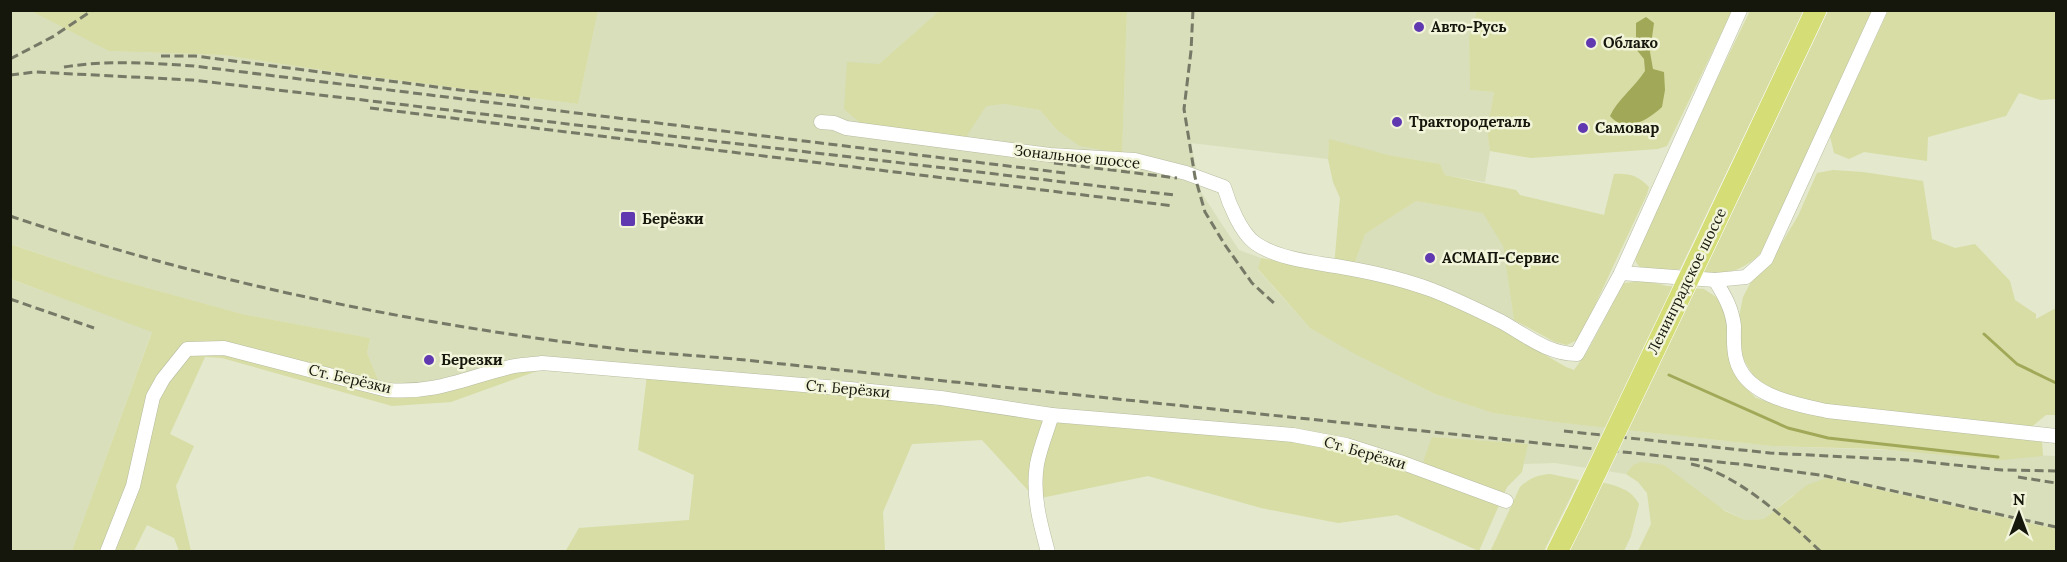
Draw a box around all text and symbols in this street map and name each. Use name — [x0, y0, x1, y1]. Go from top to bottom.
place label: Авто-Русь — [1431, 17, 1507, 36]
marker: Авто-Русь — [1412, 20, 1426, 34]
place label: Облако — [1603, 33, 1658, 52]
marker: Облако — [1584, 36, 1598, 50]
place label: Трактородеталь — [1409, 112, 1531, 131]
marker: Трактородеталь — [1390, 115, 1404, 129]
place label: Самовар — [1595, 118, 1659, 137]
marker: Самовар — [1576, 121, 1590, 135]
street label: Зональное шоссе — [1013, 140, 1141, 173]
street label: Ленинградское шоссе — [1643, 205, 1730, 357]
place label: Берёзки — [642, 209, 704, 228]
marker: Берёзки — [619, 210, 637, 228]
place label: АСМАП-Сервис — [1442, 248, 1559, 267]
marker: АСМАП-Сервис — [1423, 251, 1437, 265]
place label: Березки — [441, 350, 503, 369]
marker: Березки — [422, 353, 436, 367]
street label: Ст. Берёзки — [307, 360, 393, 397]
street label: Ст. Берёзки — [805, 375, 891, 402]
street label: Ст. Берёзки — [1322, 432, 1408, 473]
north arrow — [1989, 484, 2049, 544]
text: N — [2013, 489, 2025, 509]

